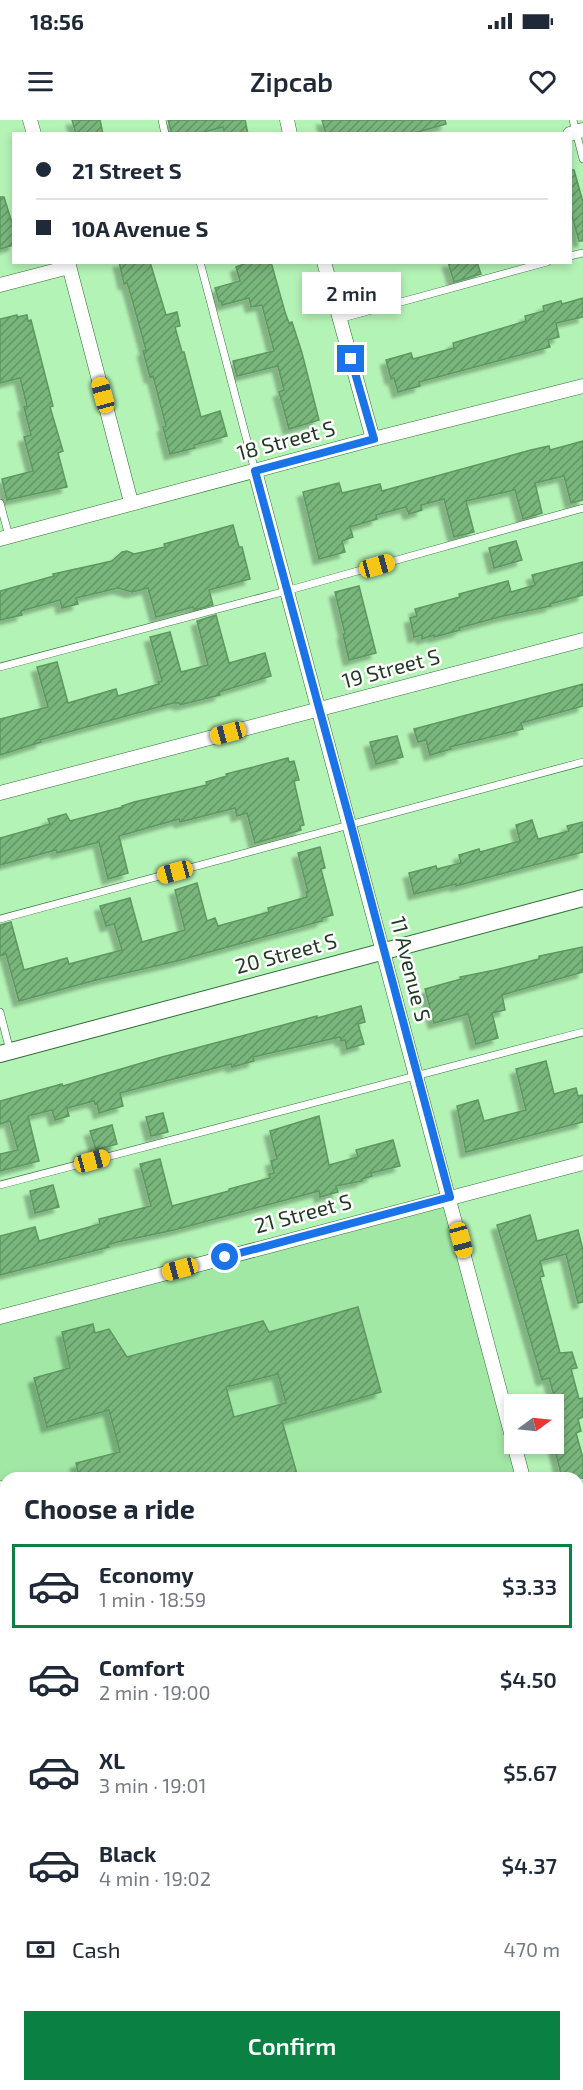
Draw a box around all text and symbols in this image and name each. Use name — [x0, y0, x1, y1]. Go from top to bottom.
text: 18:56 — [30, 8, 84, 34]
icon: menu — [24, 65, 57, 98]
text: Zipcab — [250, 65, 333, 97]
icon: heart — [526, 65, 559, 98]
text: 21 Street S — [72, 157, 182, 183]
text: 10A Avenue S — [72, 215, 208, 241]
callout: 2 min — [302, 272, 400, 314]
text: 2 min — [326, 281, 377, 305]
route end — [337, 345, 364, 372]
car — [90, 375, 116, 415]
street label: 18 Street S — [234, 414, 337, 465]
car — [357, 552, 397, 580]
street label: 19 Street S — [339, 643, 442, 693]
car — [208, 720, 248, 746]
car — [155, 859, 195, 885]
street label: 11 Avenue S — [386, 913, 437, 1024]
street label: 20 Street S — [232, 927, 339, 978]
car — [72, 1148, 112, 1174]
street label: 21 Street S — [251, 1188, 354, 1238]
car — [448, 1220, 474, 1260]
route start — [211, 1243, 238, 1270]
car — [160, 1256, 200, 1282]
north arrow — [504, 1394, 564, 1454]
map controls — [504, 1394, 564, 1454]
text: Choose a ride — [24, 1492, 195, 1524]
icon: car — [27, 1559, 81, 1613]
text: Economy — [99, 1561, 194, 1587]
text: $3.33 — [502, 1573, 557, 1599]
text: 1 min · 18:59 — [99, 1587, 206, 1611]
icon: car — [27, 1652, 81, 1706]
text: Comfort — [99, 1654, 184, 1680]
text: $4.50 — [500, 1666, 557, 1692]
text: 2 min · 19:00 — [99, 1680, 211, 1704]
icon: car — [27, 1745, 81, 1799]
text: XL — [99, 1747, 125, 1773]
text: $5.67 — [503, 1759, 557, 1785]
text: 3 min · 19:01 — [99, 1773, 206, 1797]
icon: car — [27, 1838, 81, 1892]
text: Black — [99, 1840, 156, 1866]
text: $4.37 — [502, 1852, 557, 1878]
text: 4 min · 19:02 — [99, 1866, 211, 1890]
icon: cash — [24, 1933, 57, 1966]
text: Cash — [72, 1936, 121, 1962]
text: 470 m — [503, 1937, 560, 1961]
button: Confirm — [24, 2011, 560, 2080]

